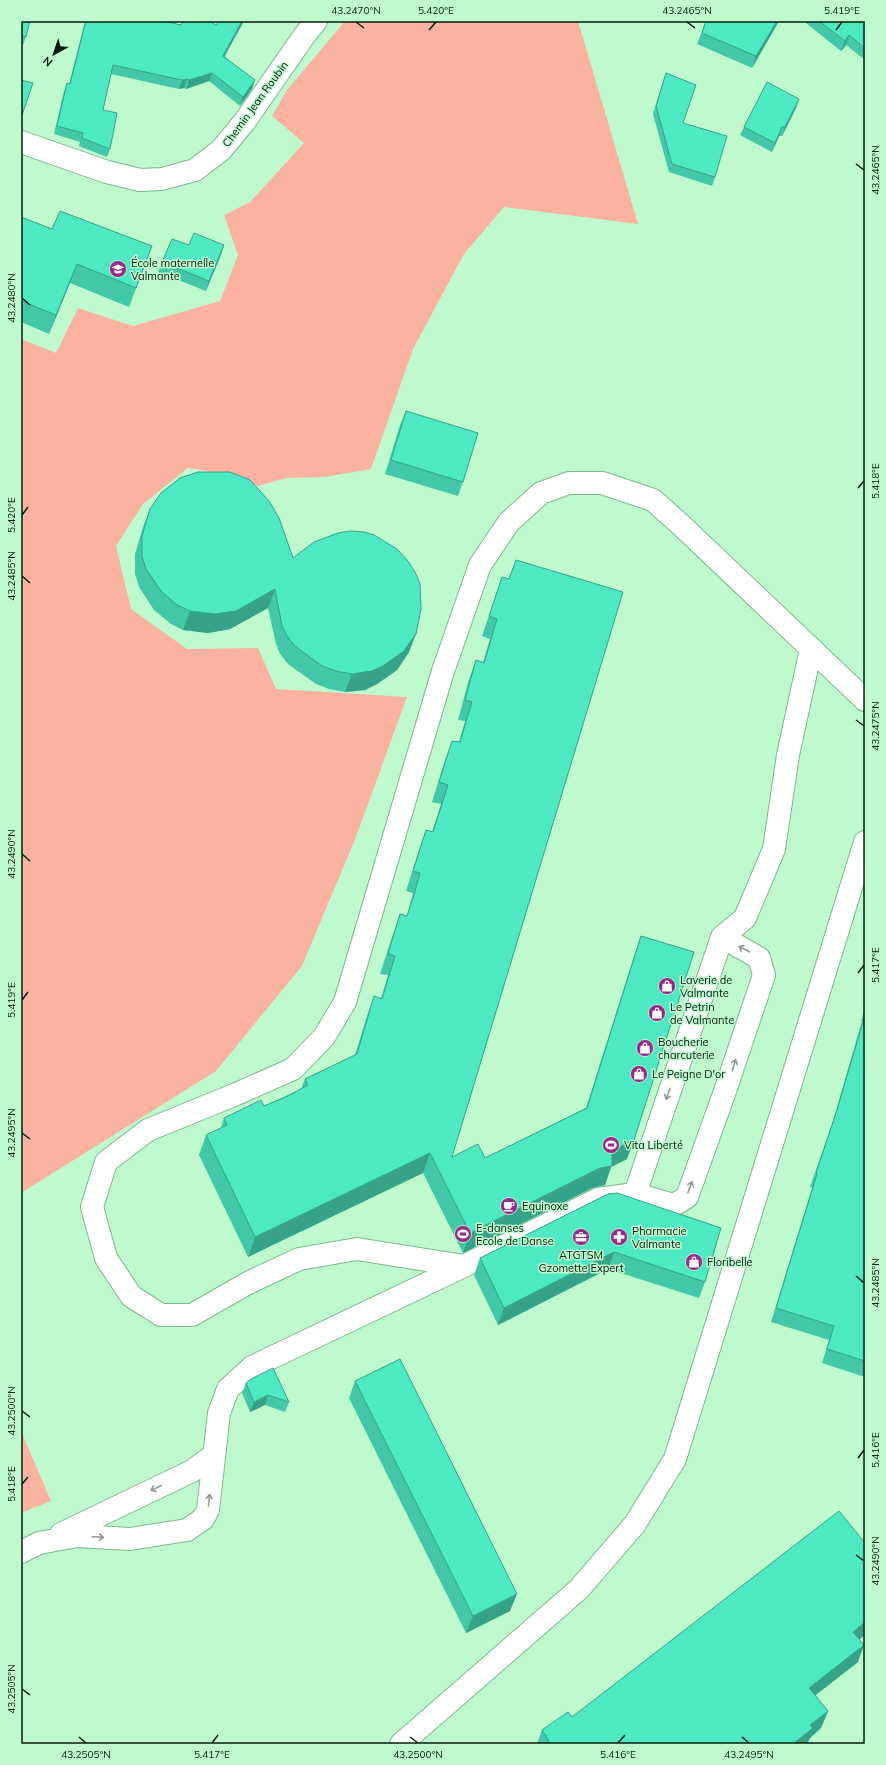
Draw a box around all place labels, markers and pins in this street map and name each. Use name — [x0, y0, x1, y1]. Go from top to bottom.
place label: École maternelle Valmante — [131, 256, 214, 283]
school or university icon: École maternelle Valmante — [108, 259, 128, 279]
place label: Laverie de Valmante — [680, 973, 732, 1000]
shop icon: Laverie de Valmante — [657, 976, 677, 996]
place label: Le Petrin de Valmante — [670, 1000, 734, 1027]
shop icon: Le Petrin de Valmante — [647, 1003, 667, 1023]
place label: Boucherie charcuterie — [658, 1035, 715, 1062]
shop icon: Boucherie charcuterie — [635, 1038, 655, 1058]
shop icon: Le Peigne D'or — [629, 1064, 649, 1084]
place label: Le Peigne D'or — [652, 1067, 725, 1081]
sports icon: Vita Liberté — [601, 1135, 621, 1155]
place label: Vita Liberté — [624, 1138, 683, 1152]
cafe icon: Equinoxe — [499, 1196, 519, 1216]
place label: Equinoxe — [522, 1199, 568, 1213]
place label: E-danses Ecole de Danse — [476, 1221, 554, 1248]
sports icon: E-danses Ecole de Danse — [453, 1224, 473, 1244]
place label: Pharmacie Valmante — [632, 1224, 687, 1251]
office icon: ATGTSM Gzomette Expert — [571, 1227, 591, 1247]
pharmacy icon: Pharmacie Valmante — [609, 1227, 629, 1247]
place label: ATGTSM Gzomette Expert — [539, 1248, 624, 1275]
shop icon: Floribelle — [684, 1252, 704, 1272]
place label: Floribelle — [707, 1255, 753, 1269]

